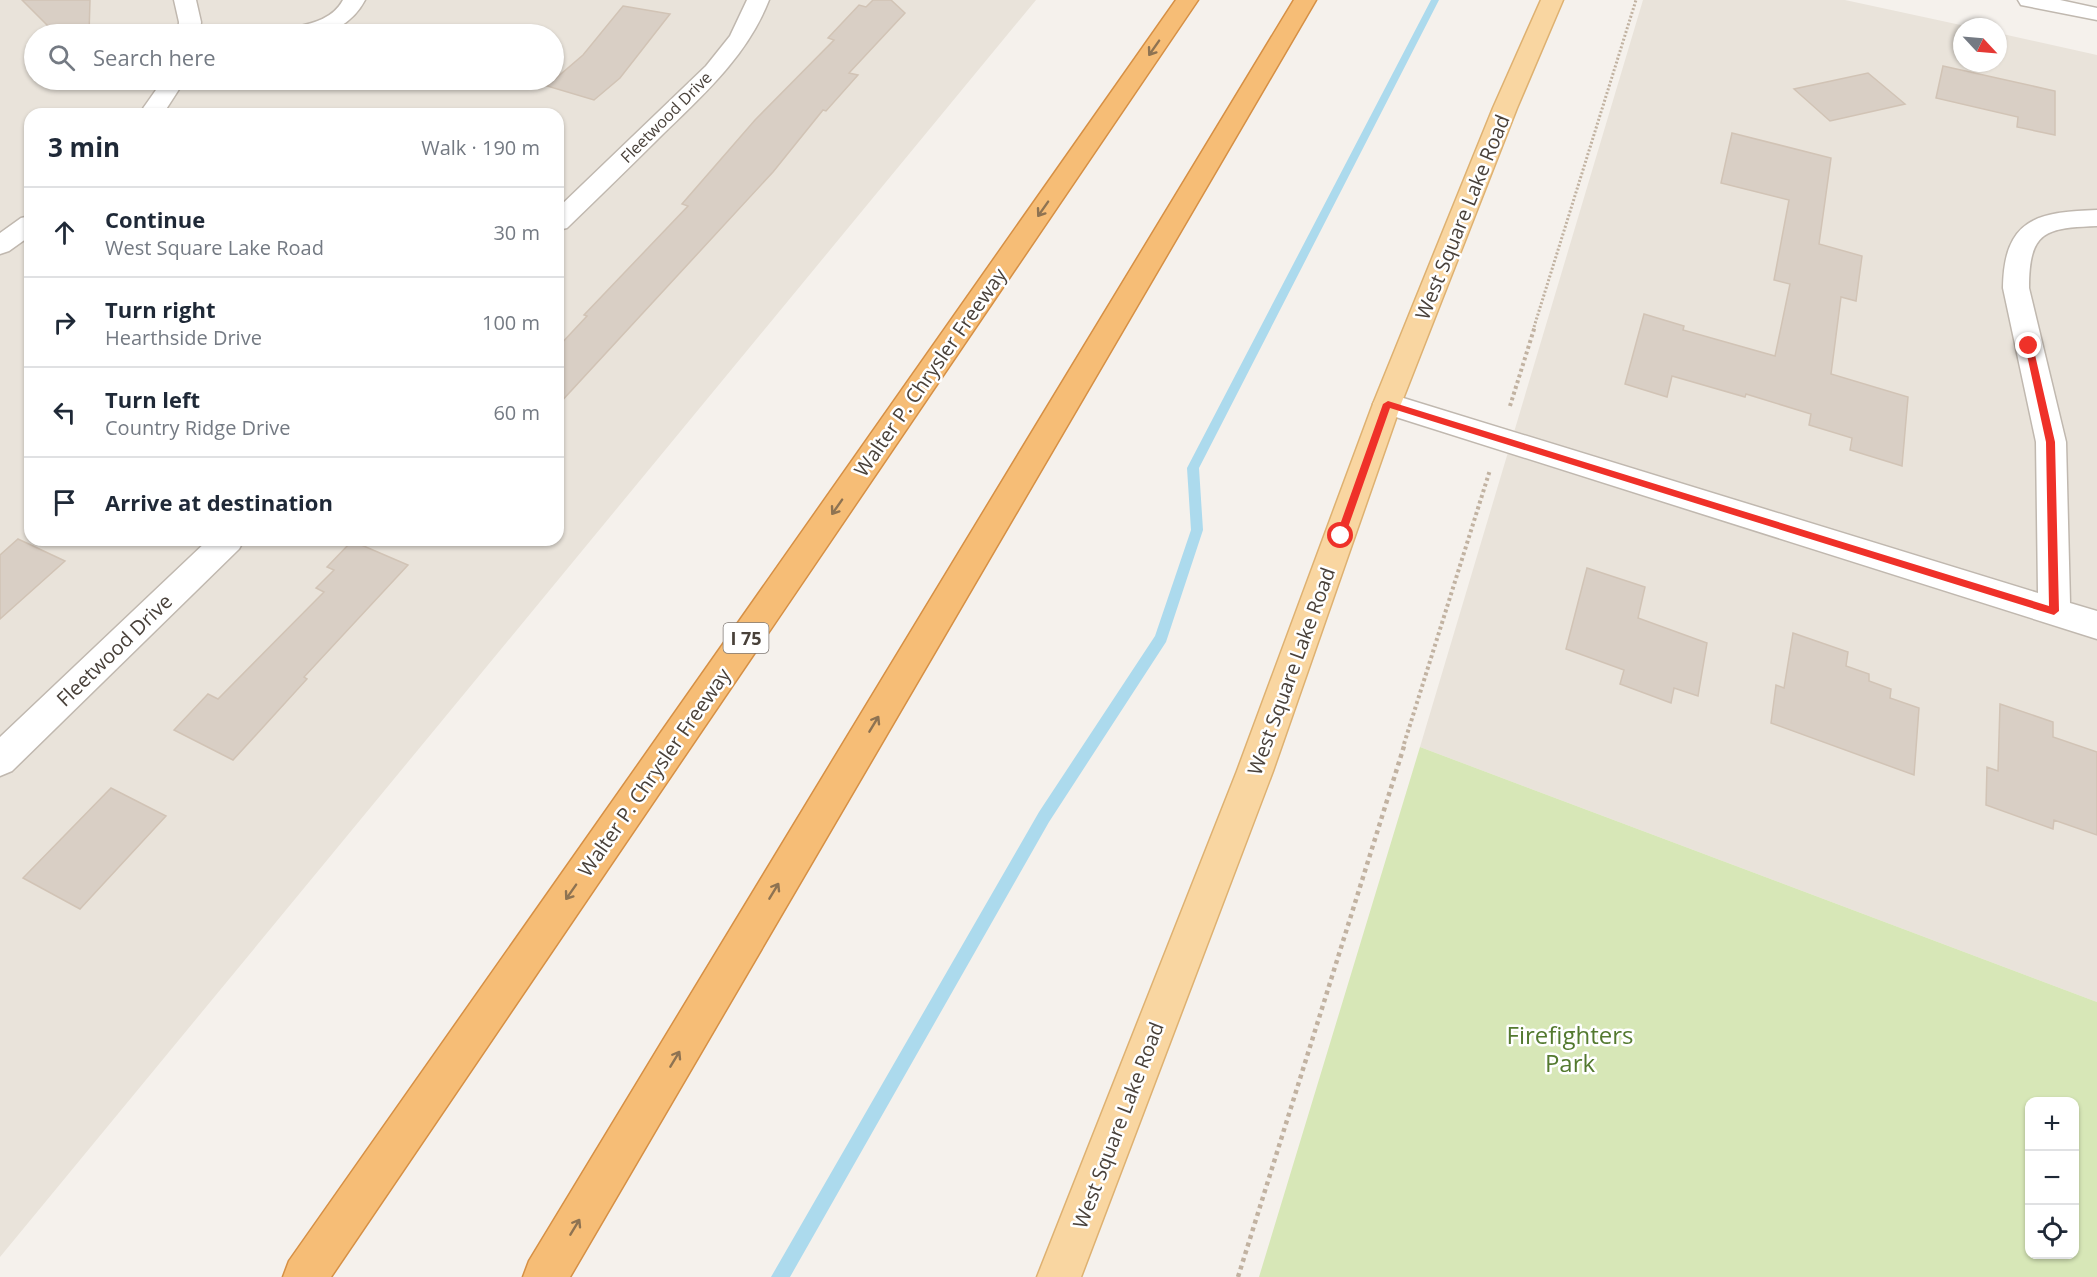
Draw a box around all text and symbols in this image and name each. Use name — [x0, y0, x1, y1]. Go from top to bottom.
north arrow — [1953, 18, 2007, 72]
search box — [24, 24, 564, 90]
one-way arrow — [1148, 39, 1160, 56]
icon: search — [45, 41, 78, 74]
text: Search here — [93, 42, 216, 72]
street label: Fleetwood Drive — [616, 67, 716, 167]
street label: West Square Lake Road — [1408, 110, 1516, 324]
text: 3 min — [48, 129, 120, 165]
text: Walk · 190 m — [421, 134, 540, 161]
one-way arrow — [1037, 200, 1049, 216]
text: Continue — [105, 204, 205, 234]
icon: ahead — [48, 216, 81, 249]
text: 30 m — [493, 219, 540, 246]
text: West Square Lake Road — [105, 234, 324, 261]
street label: Walter P. Chrysler Freeway — [848, 262, 1013, 482]
text: Turn right — [105, 294, 216, 324]
icon: right — [48, 306, 81, 339]
text: 100 m — [482, 309, 540, 336]
text: Hearthside Drive — [105, 324, 262, 351]
route end — [2015, 332, 2041, 358]
text: Turn left — [105, 384, 200, 414]
icon: left — [48, 396, 81, 429]
text: 60 m — [493, 399, 540, 426]
text: Country Ridge Drive — [105, 414, 291, 441]
icon: arrive — [48, 486, 81, 519]
text: Arrive at destination — [105, 487, 333, 517]
one-way arrow — [831, 499, 843, 515]
route start — [1327, 522, 1353, 548]
street label: West Square Lake Road — [1241, 564, 1341, 778]
street label: Fleetwood Drive — [50, 588, 178, 712]
road number: I 75 — [724, 623, 768, 653]
street label: Walter P. Chrysler Freeway — [572, 662, 737, 882]
one-way arrow — [868, 716, 880, 733]
one-way arrow — [769, 883, 781, 900]
one-way arrow — [565, 884, 577, 900]
street label: West Square Lake Road — [1066, 1018, 1170, 1232]
park label: Firefighters Park — [1507, 1018, 1633, 1079]
one-way arrow — [669, 1051, 681, 1068]
map controls — [2025, 1097, 2079, 1259]
button: + — [2025, 1097, 2079, 1151]
button: − — [2025, 1151, 2079, 1205]
button: locate — [2025, 1205, 2079, 1259]
one-way arrow — [569, 1219, 581, 1236]

